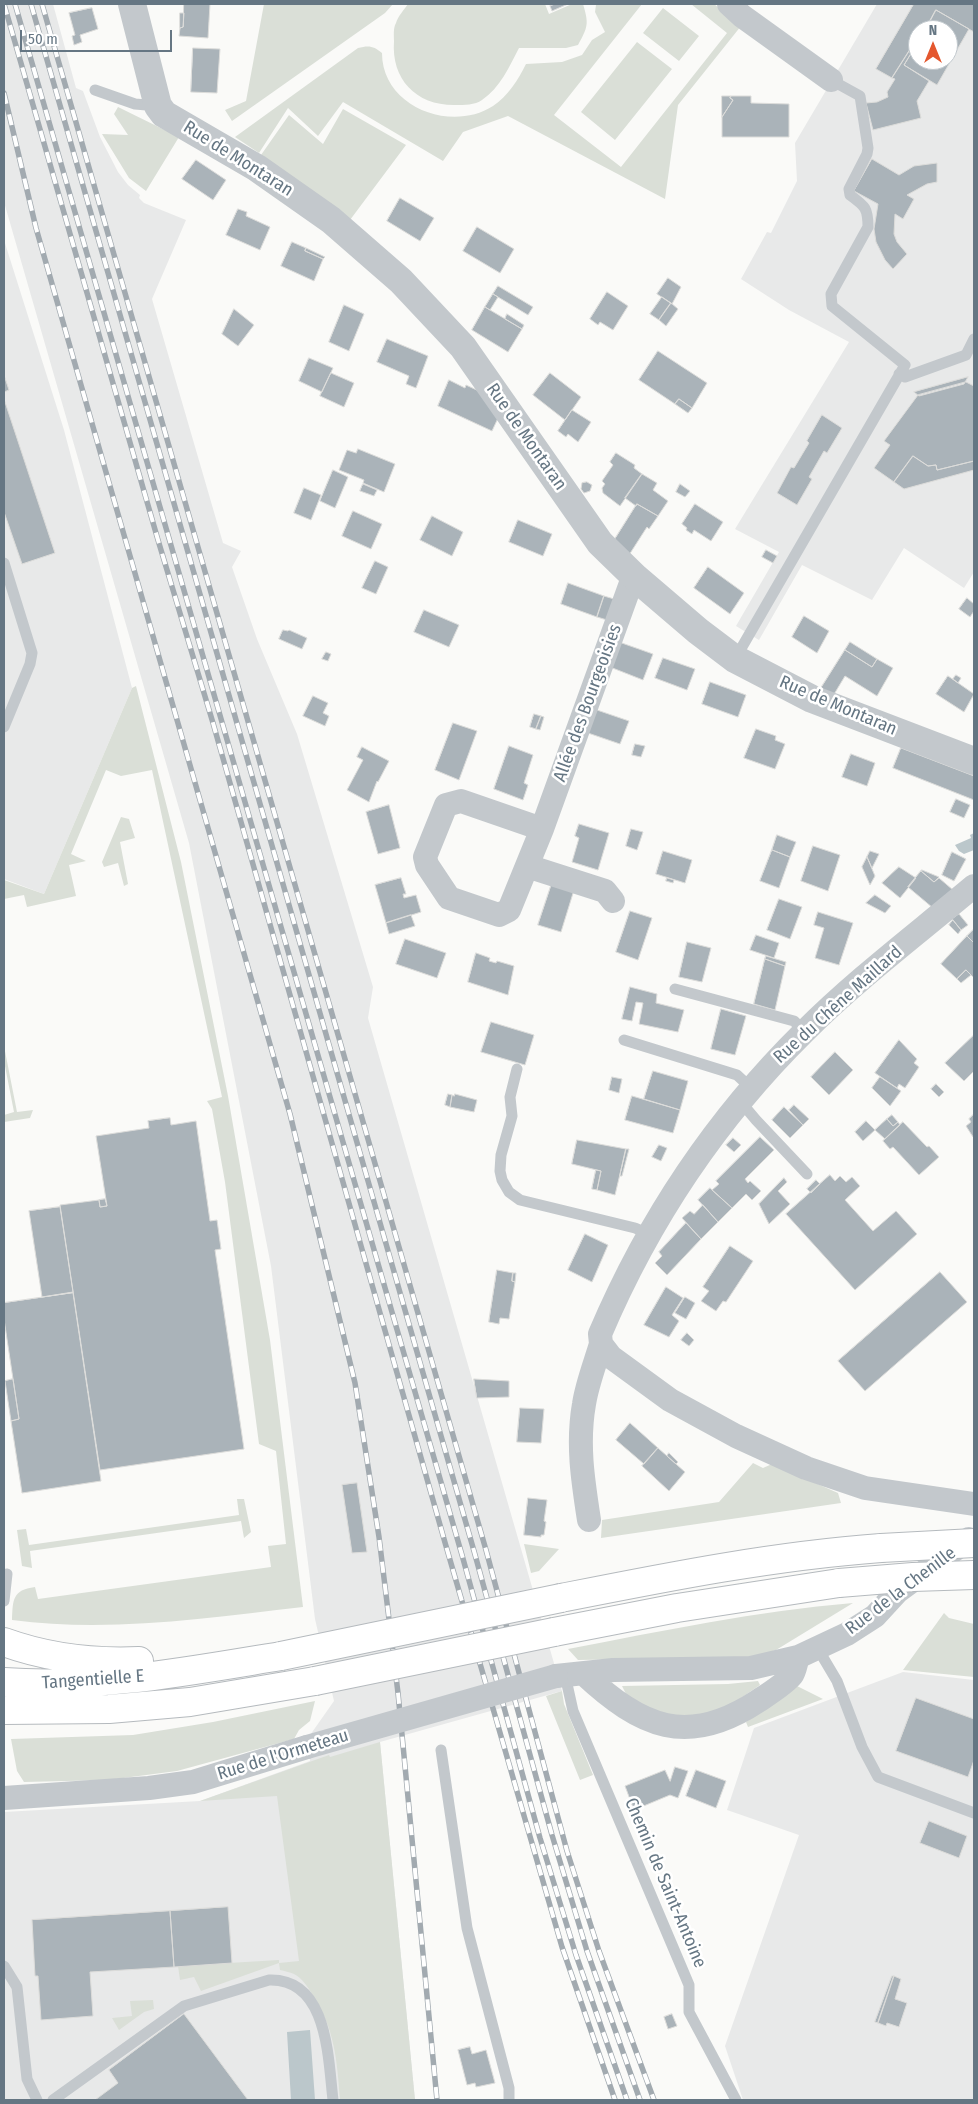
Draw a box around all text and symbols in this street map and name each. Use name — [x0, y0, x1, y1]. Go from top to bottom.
scale bar — [22, 20, 175, 52]
north arrow — [908, 20, 958, 70]
text: N — [929, 22, 937, 39]
text: 50 m — [28, 30, 58, 48]
street label: Rue de Montaran — [179, 117, 297, 201]
street label: Rue de Montaran — [481, 379, 571, 495]
street label: Allée des Bourgeoisies — [549, 621, 627, 785]
street label: Rue de Montaran — [776, 672, 900, 740]
street label: Rue du Chêne Maillard — [769, 942, 907, 1068]
street label: Rue de la Chenille — [842, 1543, 960, 1639]
street label: Tangentielle E — [41, 1666, 145, 1694]
street label: Rue de l'Ormeteau — [215, 1725, 351, 1785]
street label: Chemin de Saint-Antoine — [619, 1795, 711, 1971]

